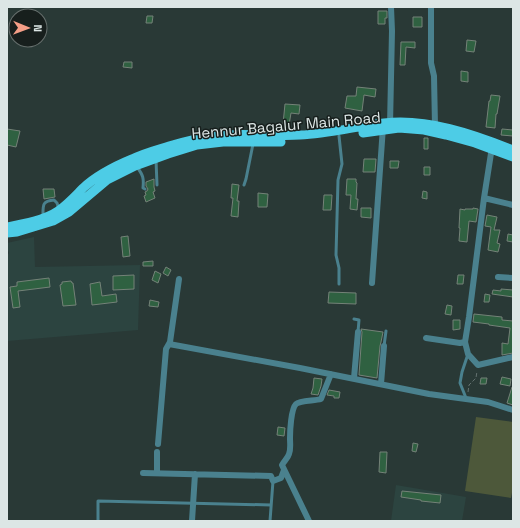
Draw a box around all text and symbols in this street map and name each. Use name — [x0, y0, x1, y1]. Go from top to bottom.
north arrow — [8, 8, 48, 48]
text: N — [31, 24, 45, 32]
street label: Hennur Bagalur Main Road — [191, 107, 381, 143]

